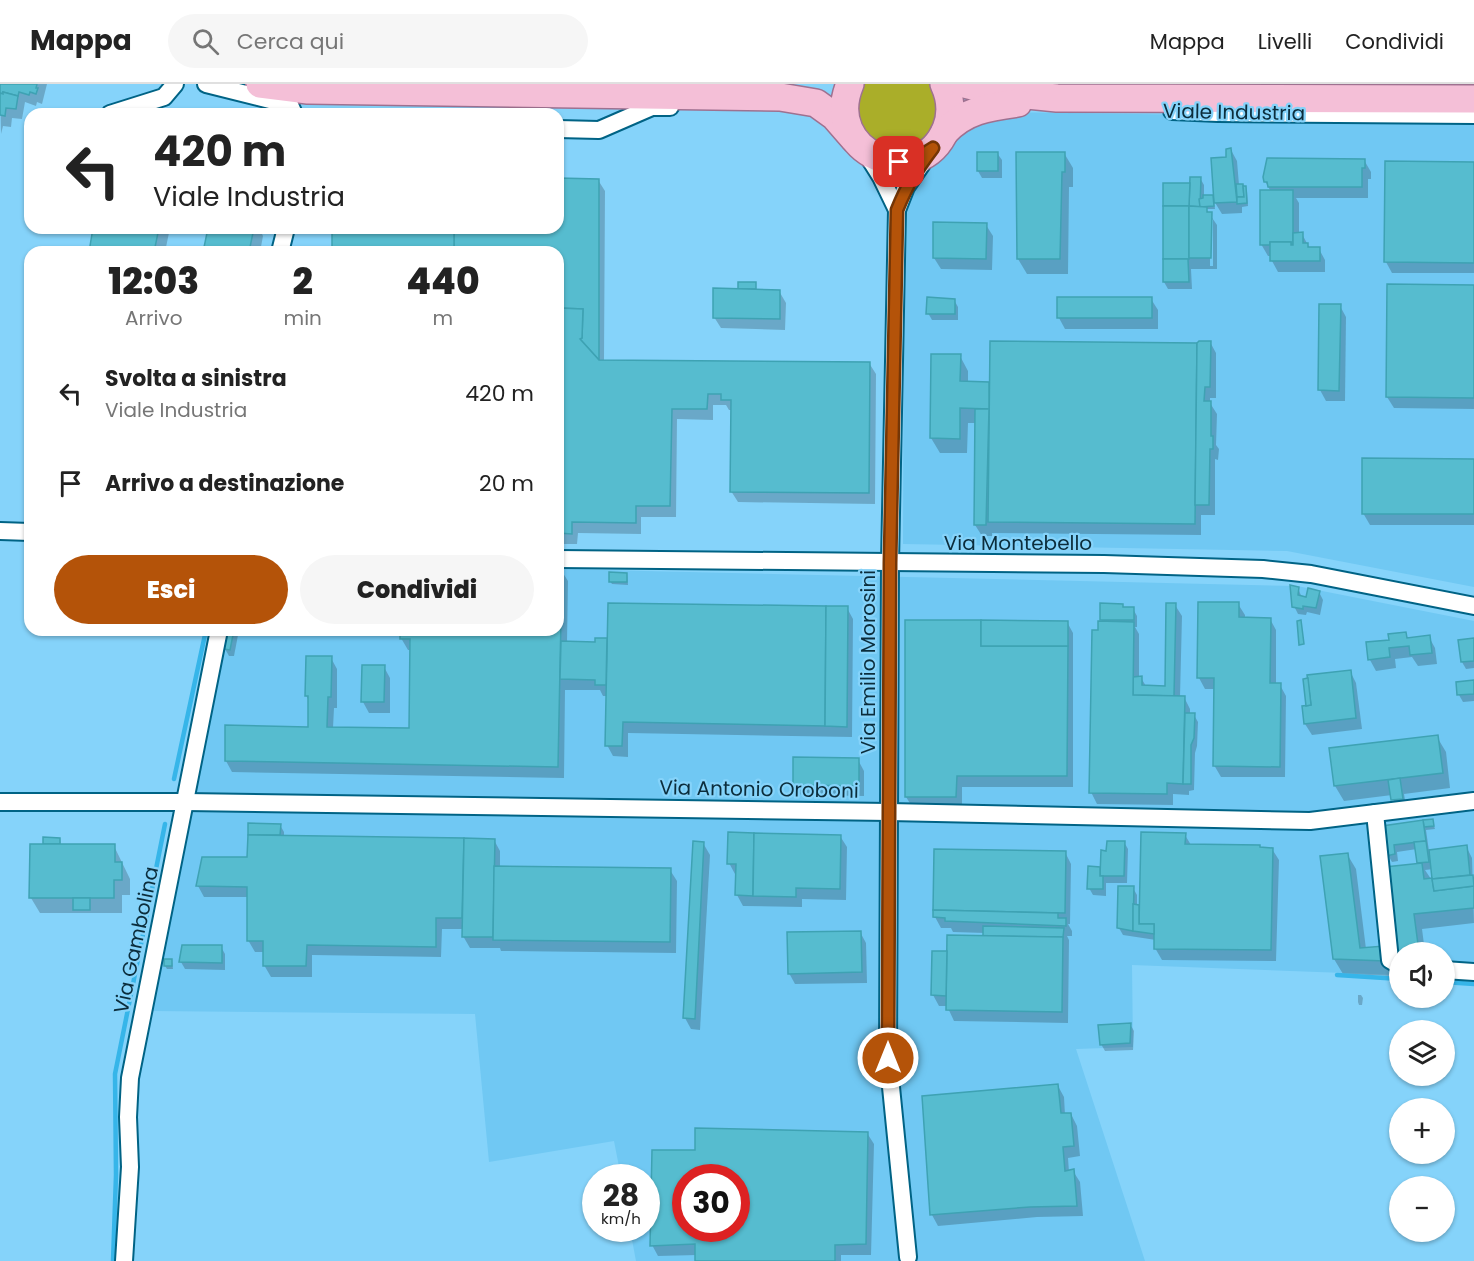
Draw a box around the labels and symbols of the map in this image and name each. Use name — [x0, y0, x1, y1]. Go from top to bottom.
street label: Viale Industria — [1163, 97, 1305, 127]
pin — [873, 136, 924, 187]
street label: Via Montebello — [944, 529, 1092, 557]
street label: Via Emilio Morosini — [854, 570, 882, 754]
street label: Via Antonio Oroboni — [659, 773, 859, 805]
street label: Via Gambolina — [107, 864, 165, 1016]
position arrow — [856, 1026, 920, 1090]
speed limit sign: 30 — [672, 1164, 750, 1242]

